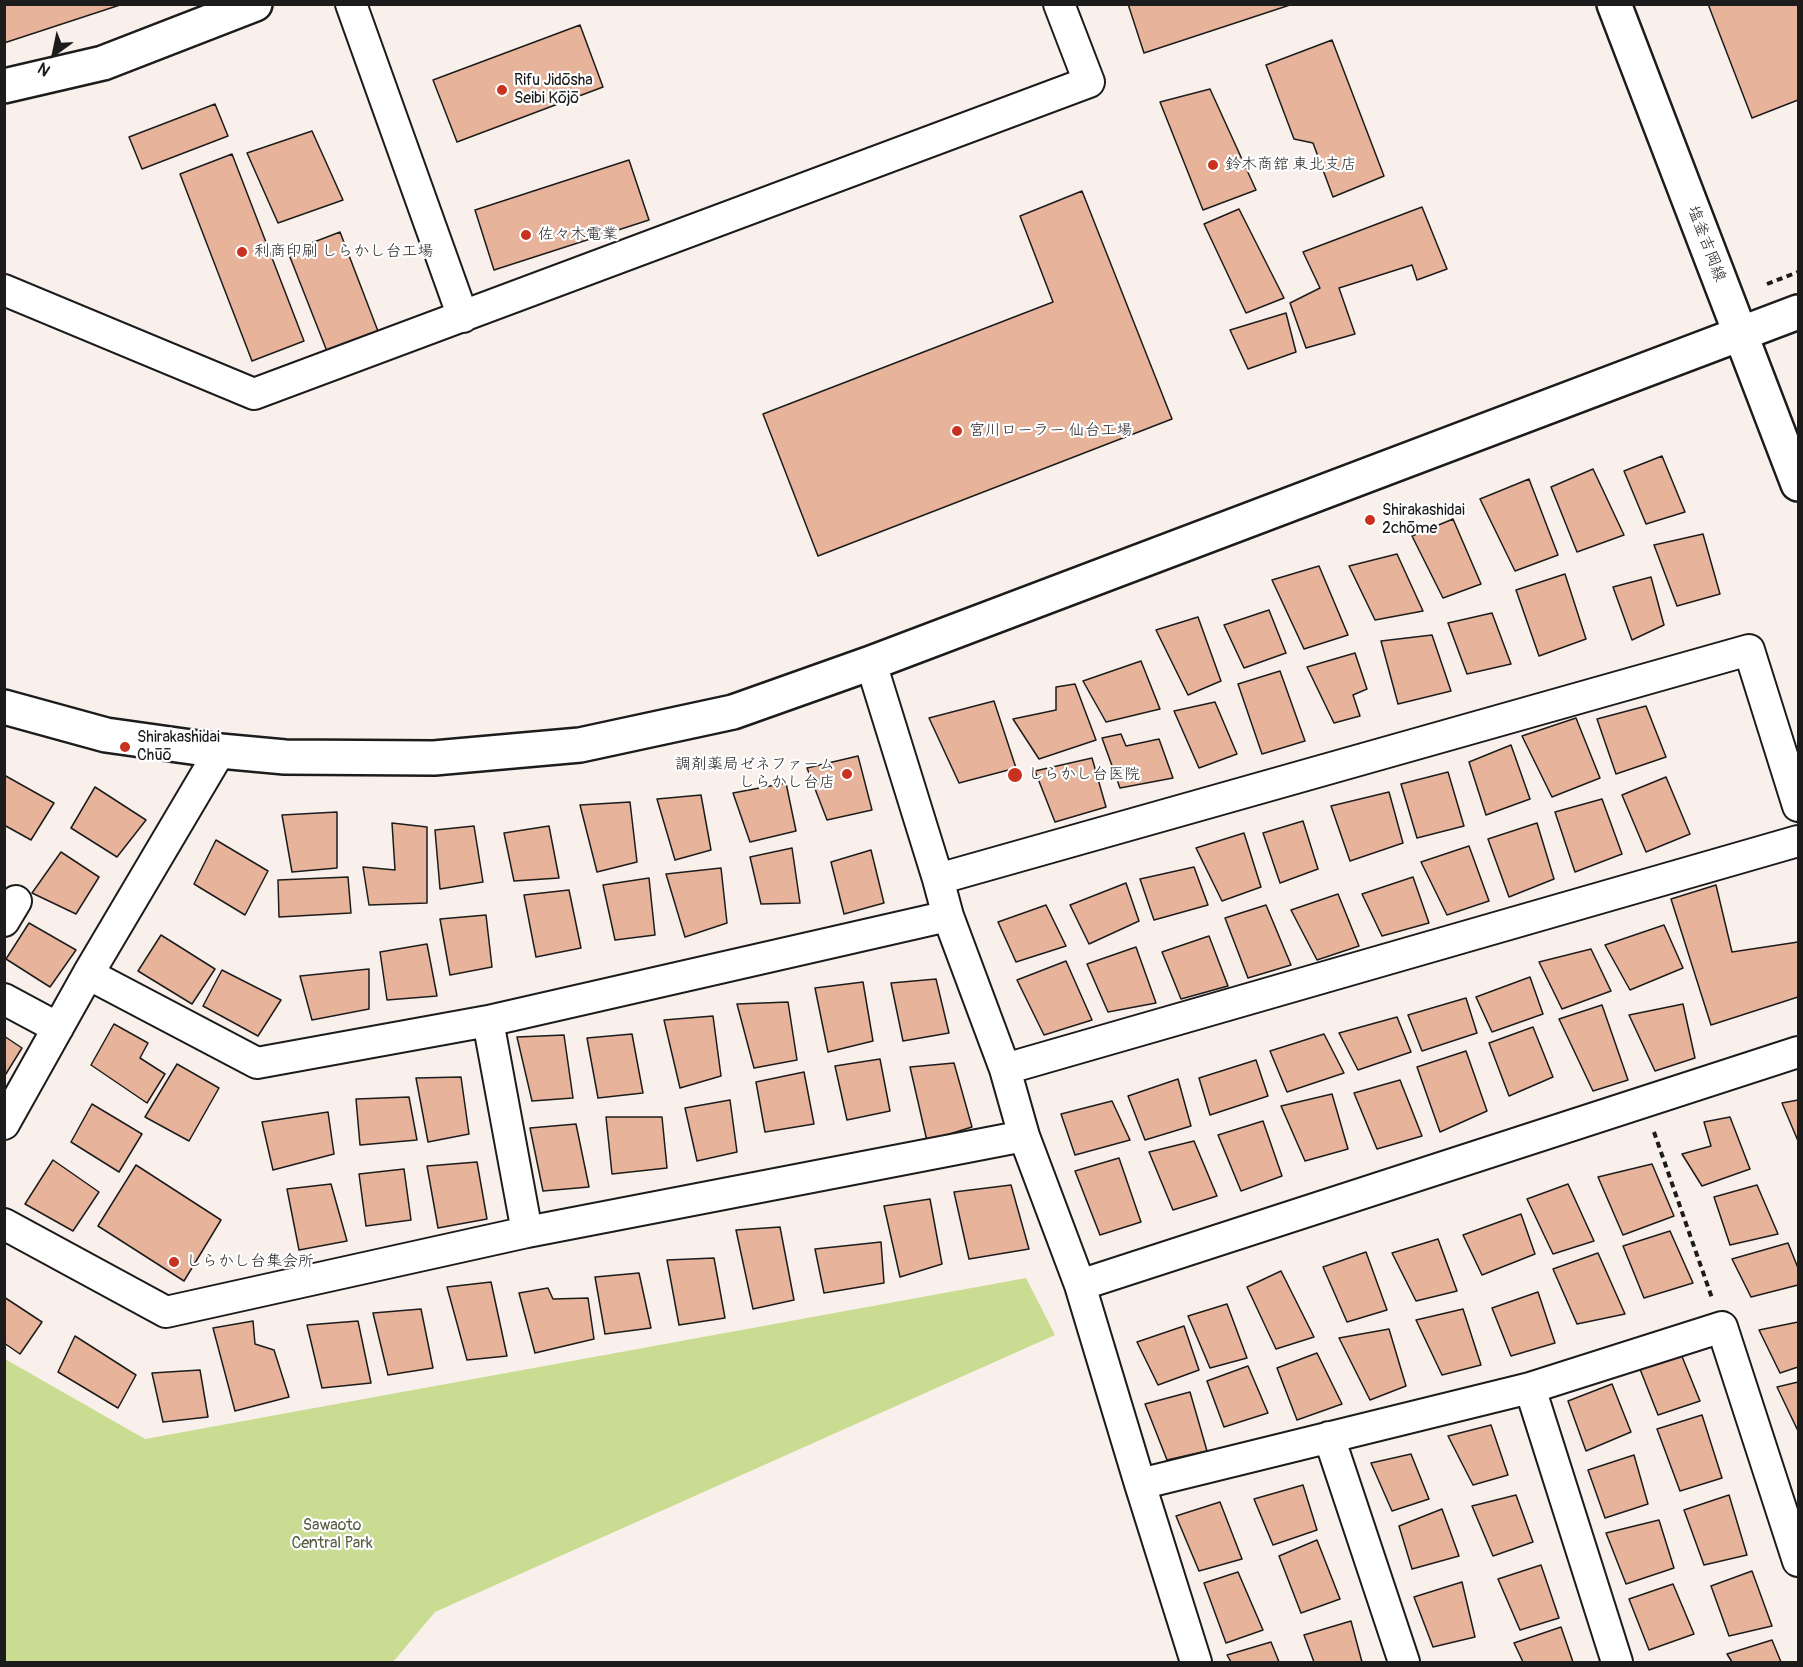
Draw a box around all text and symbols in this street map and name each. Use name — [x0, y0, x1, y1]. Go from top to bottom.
north arrow — [24, 24, 84, 84]
text: N — [34, 58, 54, 80]
place label: Rifu Jidōsha Seibi Kōjō — [514, 71, 593, 109]
marker: Rifu Jidōsha Seibi Kōjō — [495, 83, 509, 97]
place label: 鈴木商舘 東北支店 — [1225, 155, 1356, 175]
marker: 鈴木商舘 東北支店 — [1206, 158, 1220, 172]
street label: 塩釜吉岡線 — [1683, 203, 1729, 285]
place label: 佐々木電業 — [538, 225, 618, 245]
marker: 佐々木電業 — [519, 228, 533, 242]
place label: 利商印刷 しらかし台工場 — [254, 242, 433, 262]
marker: 利商印刷 しらかし台工場 — [235, 245, 249, 259]
place label: 宮川ローラー 仙台工場 — [969, 421, 1132, 441]
marker: 宮川ローラー 仙台工場 — [950, 424, 964, 438]
place label: Shirakashidai 2chōme — [1382, 501, 1465, 539]
marker: Shirakashidai 2chōme — [1363, 513, 1377, 527]
place label: Shirakashidai Chūō — [137, 728, 220, 766]
marker: Shirakashidai Chūō — [118, 740, 132, 754]
place label: 調剤薬局ゼネファーム しらかし台店 — [675, 755, 835, 793]
place label: しらかし台医院 — [1028, 765, 1140, 785]
marker: しらかし台医院 — [1006, 766, 1024, 784]
marker: 調剤薬局ゼネファーム しらかし台店 — [840, 767, 854, 781]
place label: しらかし台集会所 — [186, 1252, 314, 1272]
marker: しらかし台集会所 — [167, 1255, 181, 1269]
park label: Sawaoto Central Park — [291, 1516, 373, 1554]

